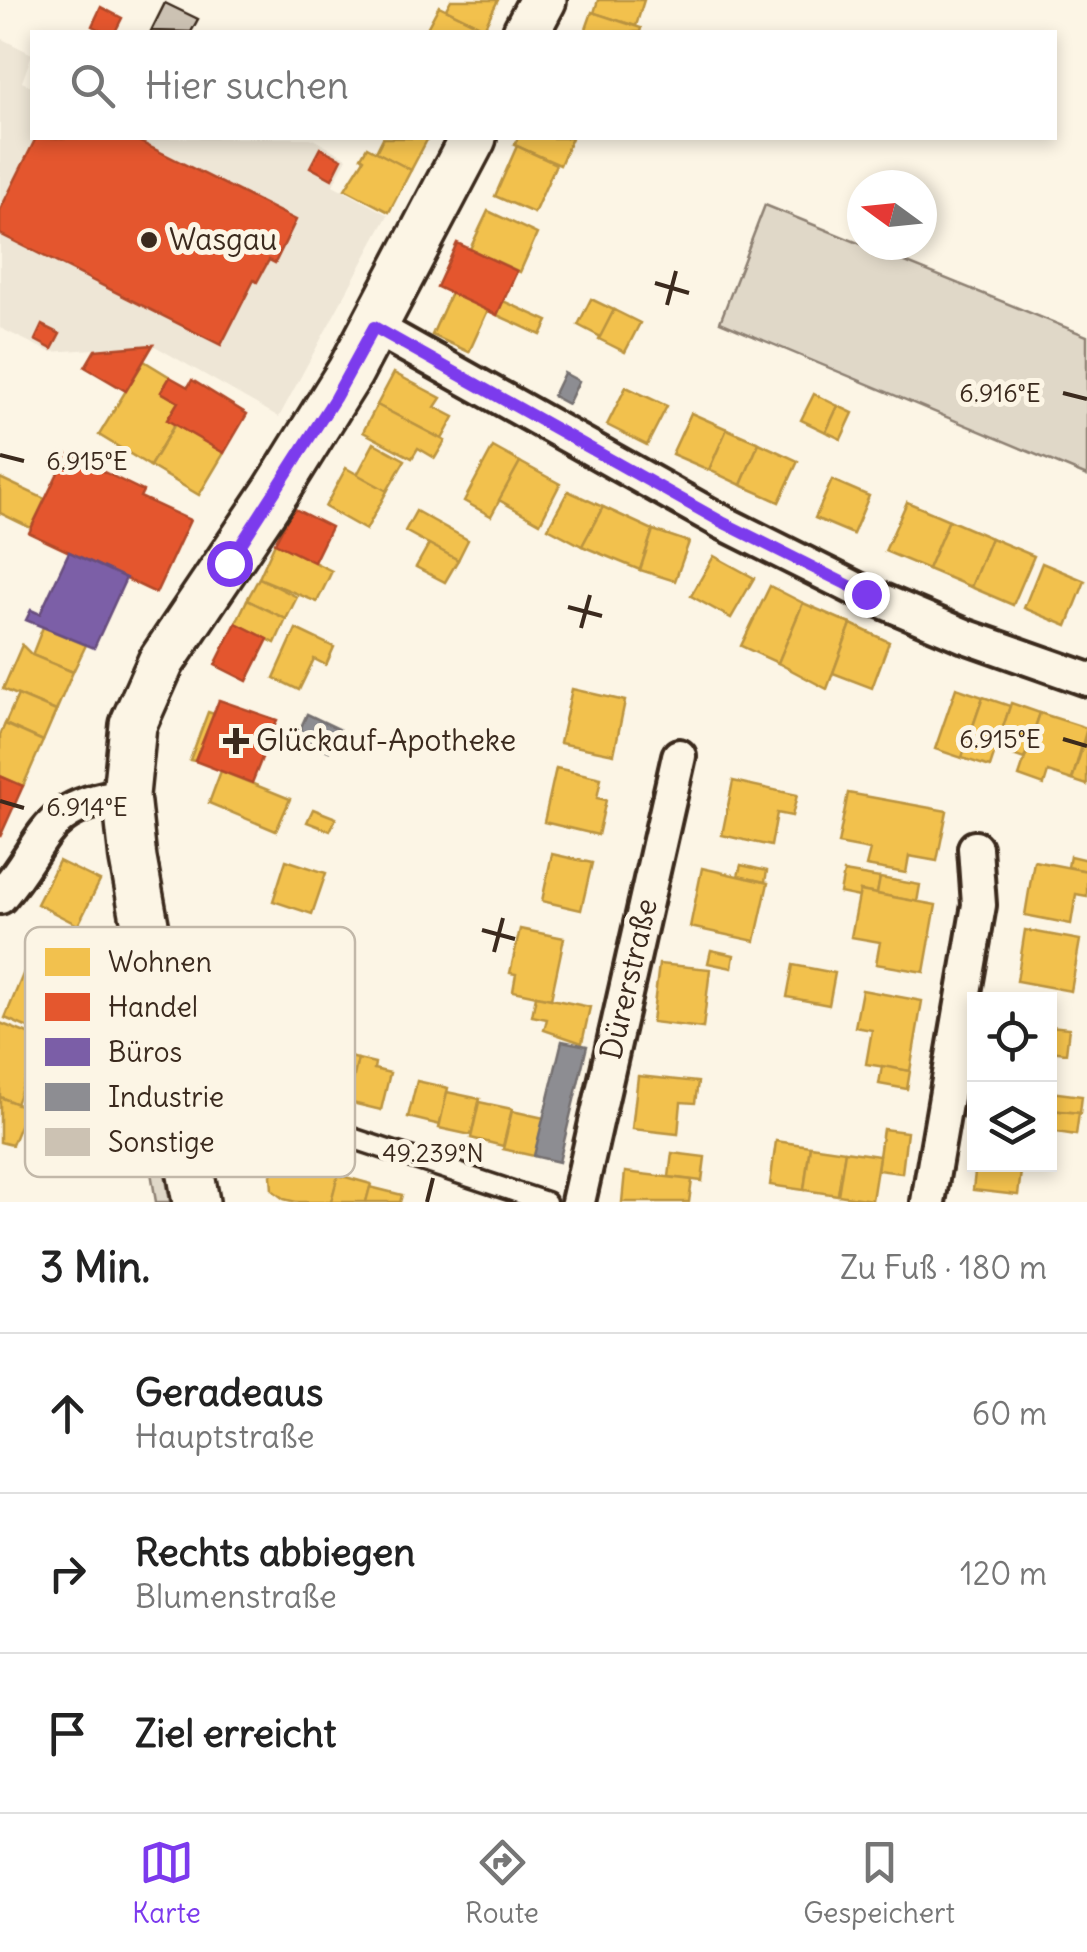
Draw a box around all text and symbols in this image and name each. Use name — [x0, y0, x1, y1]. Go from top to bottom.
search box — [30, 30, 1057, 140]
icon: search — [65, 58, 120, 113]
text: Hier suchen — [145, 62, 349, 109]
north arrow — [847, 170, 937, 260]
place label: Wasgau — [169, 220, 277, 258]
marker: Wasgau — [138, 229, 160, 251]
text: 6.916°E — [959, 377, 1041, 409]
text: 6.915°E — [46, 445, 128, 477]
route start — [207, 541, 253, 587]
route end — [844, 572, 890, 618]
place label: Glückauf-Apotheke — [256, 721, 516, 759]
text: 6.915°E — [959, 723, 1041, 755]
marker: Glückauf-Apotheke — [225, 730, 247, 752]
text: 6.914°E — [46, 791, 128, 823]
street label: Dürerstraße — [591, 895, 665, 1063]
legend — [25, 927, 355, 1177]
text: Wohnen — [108, 944, 212, 980]
text: Handel — [108, 989, 198, 1025]
map controls — [967, 992, 1057, 1172]
button: locate — [967, 992, 1057, 1082]
text: Büros — [108, 1034, 182, 1070]
text: Industrie — [108, 1079, 224, 1115]
button: layers — [967, 1082, 1057, 1172]
text: Sonstige — [108, 1124, 215, 1160]
text: 49.239°N — [382, 1137, 484, 1169]
text: 3 Min. — [40, 1241, 150, 1293]
text: Zu Fuß · 180 m — [840, 1247, 1047, 1288]
text: Geradeaus — [135, 1369, 323, 1416]
icon: ahead — [40, 1386, 95, 1441]
text: 60 m — [972, 1393, 1047, 1434]
text: Hauptstraße — [135, 1416, 315, 1457]
text: Rechts abbiegen — [135, 1529, 415, 1576]
icon: right — [40, 1546, 95, 1601]
text: 120 m — [960, 1553, 1047, 1594]
text: Blumenstraße — [135, 1576, 337, 1617]
icon: arrive — [40, 1706, 95, 1761]
text: Ziel erreicht — [135, 1710, 336, 1757]
tab: Karte — [132, 1835, 201, 1931]
tab: Route — [465, 1835, 539, 1931]
tab: Gespeichert — [803, 1835, 955, 1931]

